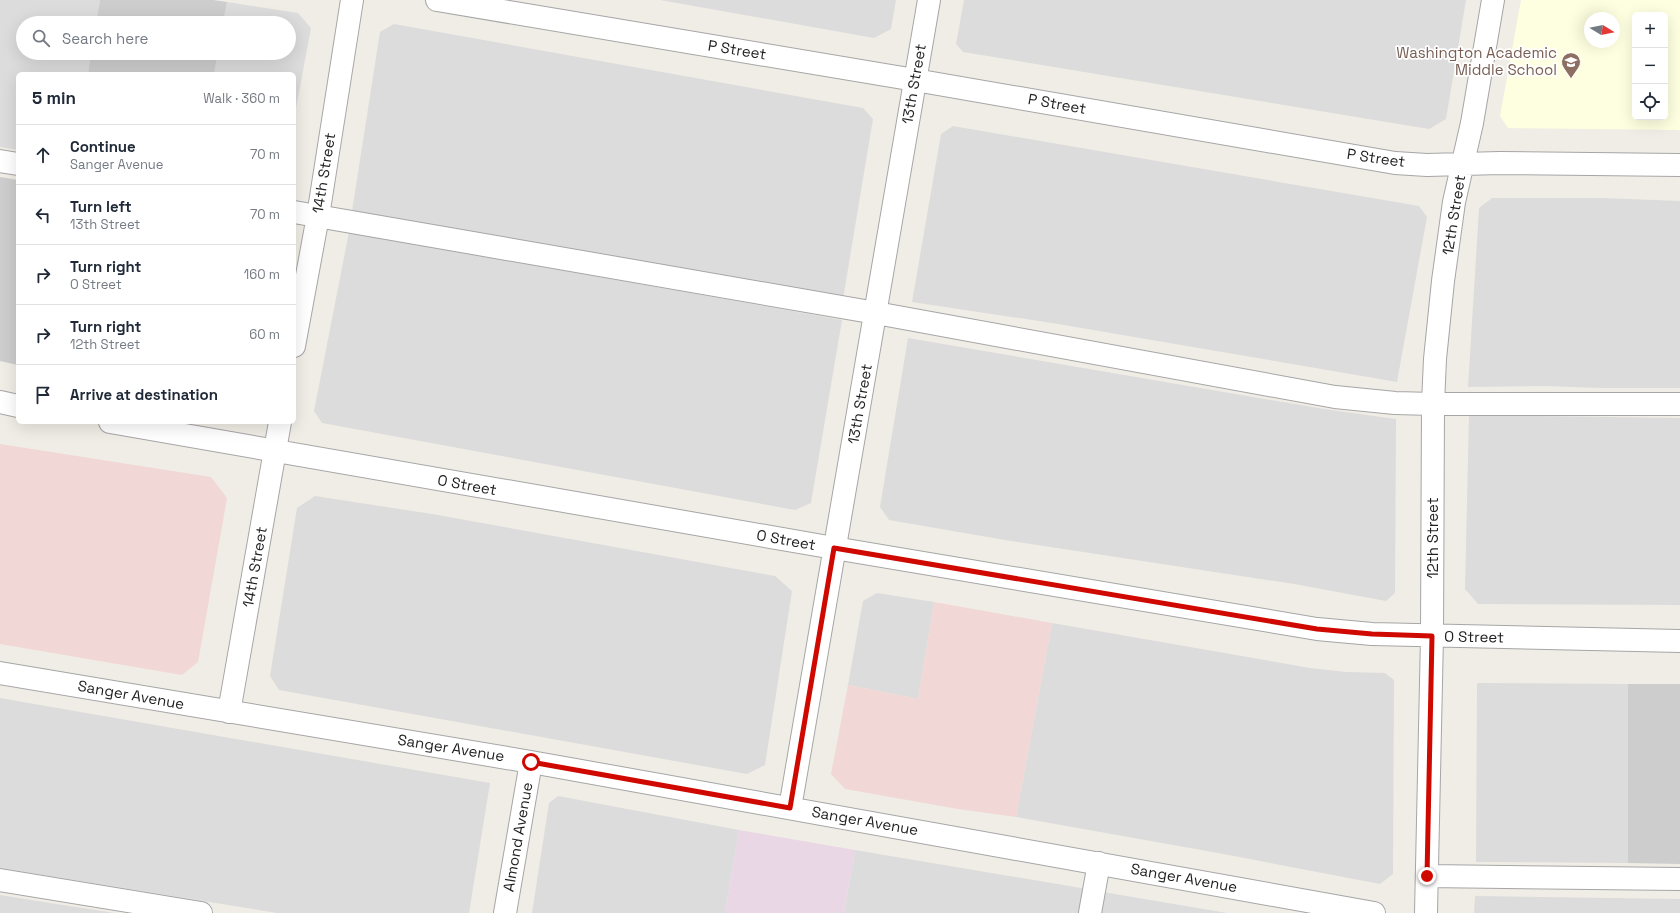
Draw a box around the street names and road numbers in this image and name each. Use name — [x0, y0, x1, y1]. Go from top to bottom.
street label: P Street — [707, 36, 768, 63]
street label: 13th Street — [897, 42, 930, 126]
street label: P Street — [1027, 89, 1088, 118]
street label: 14th Street — [308, 131, 339, 215]
street label: P Street — [1346, 144, 1407, 171]
street label: 12th Street — [1438, 173, 1469, 256]
street label: 13th Street — [843, 362, 876, 446]
street label: O Street — [436, 470, 498, 499]
street label: 12th Street — [1423, 497, 1442, 579]
street label: 14th Street — [238, 525, 271, 609]
street label: O Street — [755, 525, 817, 554]
street label: O Street — [1444, 626, 1504, 647]
street label: Sanger Avenue — [76, 676, 186, 713]
street label: Sanger Avenue — [396, 730, 506, 765]
street label: Almond Avenue — [499, 781, 537, 893]
street label: Sanger Avenue — [810, 802, 920, 839]
street label: Sanger Avenue — [1129, 859, 1239, 896]

